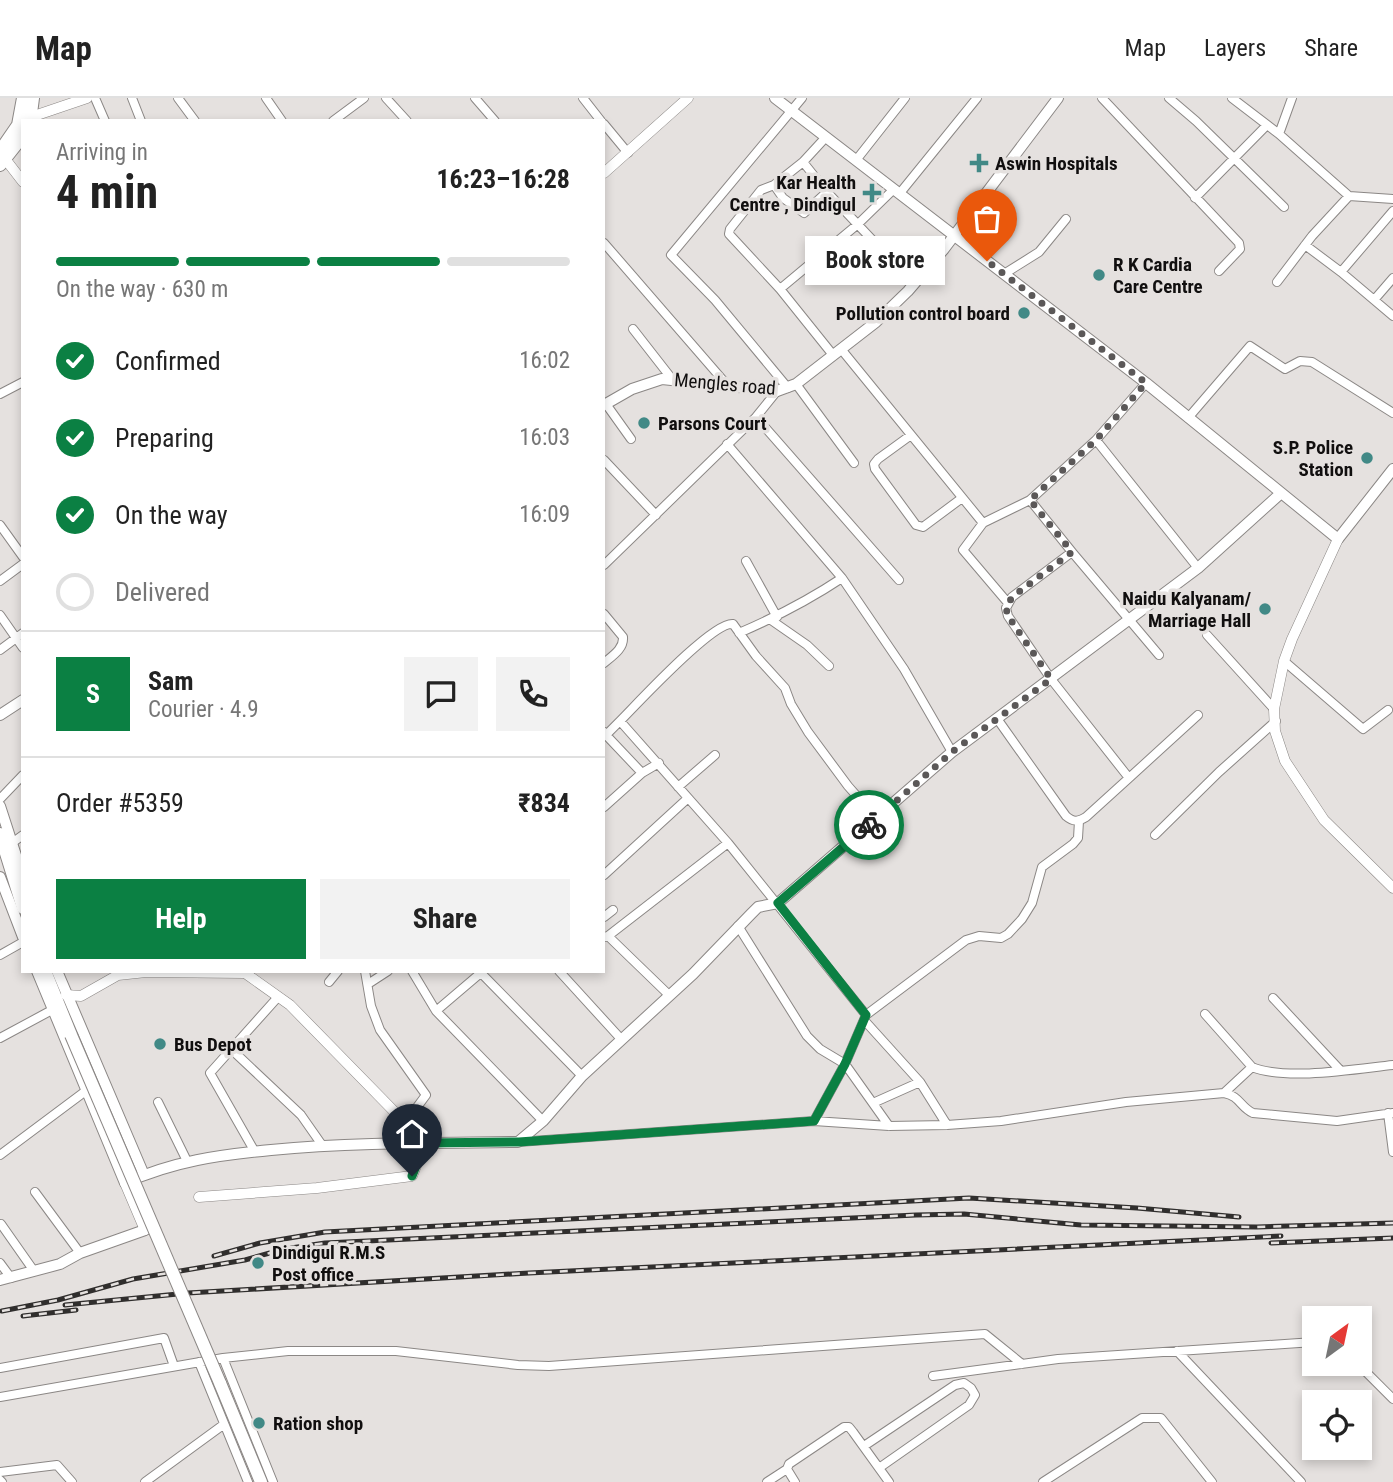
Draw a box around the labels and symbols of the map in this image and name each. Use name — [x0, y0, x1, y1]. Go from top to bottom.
place label: Aswin Hospitals — [995, 152, 1118, 175]
marker: Aswin Hospitals — [969, 153, 989, 173]
place label: Kar Health Centre , Dindigul — [730, 171, 856, 216]
marker: Kar Health Centre , Dindigul — [862, 183, 882, 203]
pin — [957, 189, 1017, 261]
callout: Book store — [805, 236, 945, 286]
place label: R K Cardia Care Centre — [1113, 253, 1203, 298]
marker: R K Cardia Care Centre — [1091, 267, 1107, 283]
place label: Pollution control board — [836, 302, 1010, 325]
marker: Pollution control board — [1016, 305, 1032, 321]
street label: Mengles road — [673, 368, 777, 400]
place label: Parsons Court — [658, 412, 767, 435]
marker: Parsons Court — [636, 415, 652, 431]
place label: S.P. Police Station — [1273, 436, 1353, 481]
marker: S.P. Police Station — [1359, 450, 1375, 466]
place label: Naidu Kalyanam/ Marriage Hall — [1122, 587, 1251, 632]
marker: Naidu Kalyanam/ Marriage Hall — [1257, 601, 1273, 617]
courier — [834, 790, 904, 860]
place label: Bus Depot — [174, 1033, 252, 1056]
marker: Bus Depot — [152, 1036, 168, 1052]
pin — [382, 1104, 442, 1176]
place label: Dindigul R.M.S Post office — [272, 1241, 385, 1286]
marker: Dindigul R.M.S Post office — [250, 1255, 266, 1271]
north arrow — [1302, 1306, 1372, 1376]
place label: Ration shop — [273, 1412, 363, 1435]
marker: Ration shop — [251, 1415, 267, 1431]

